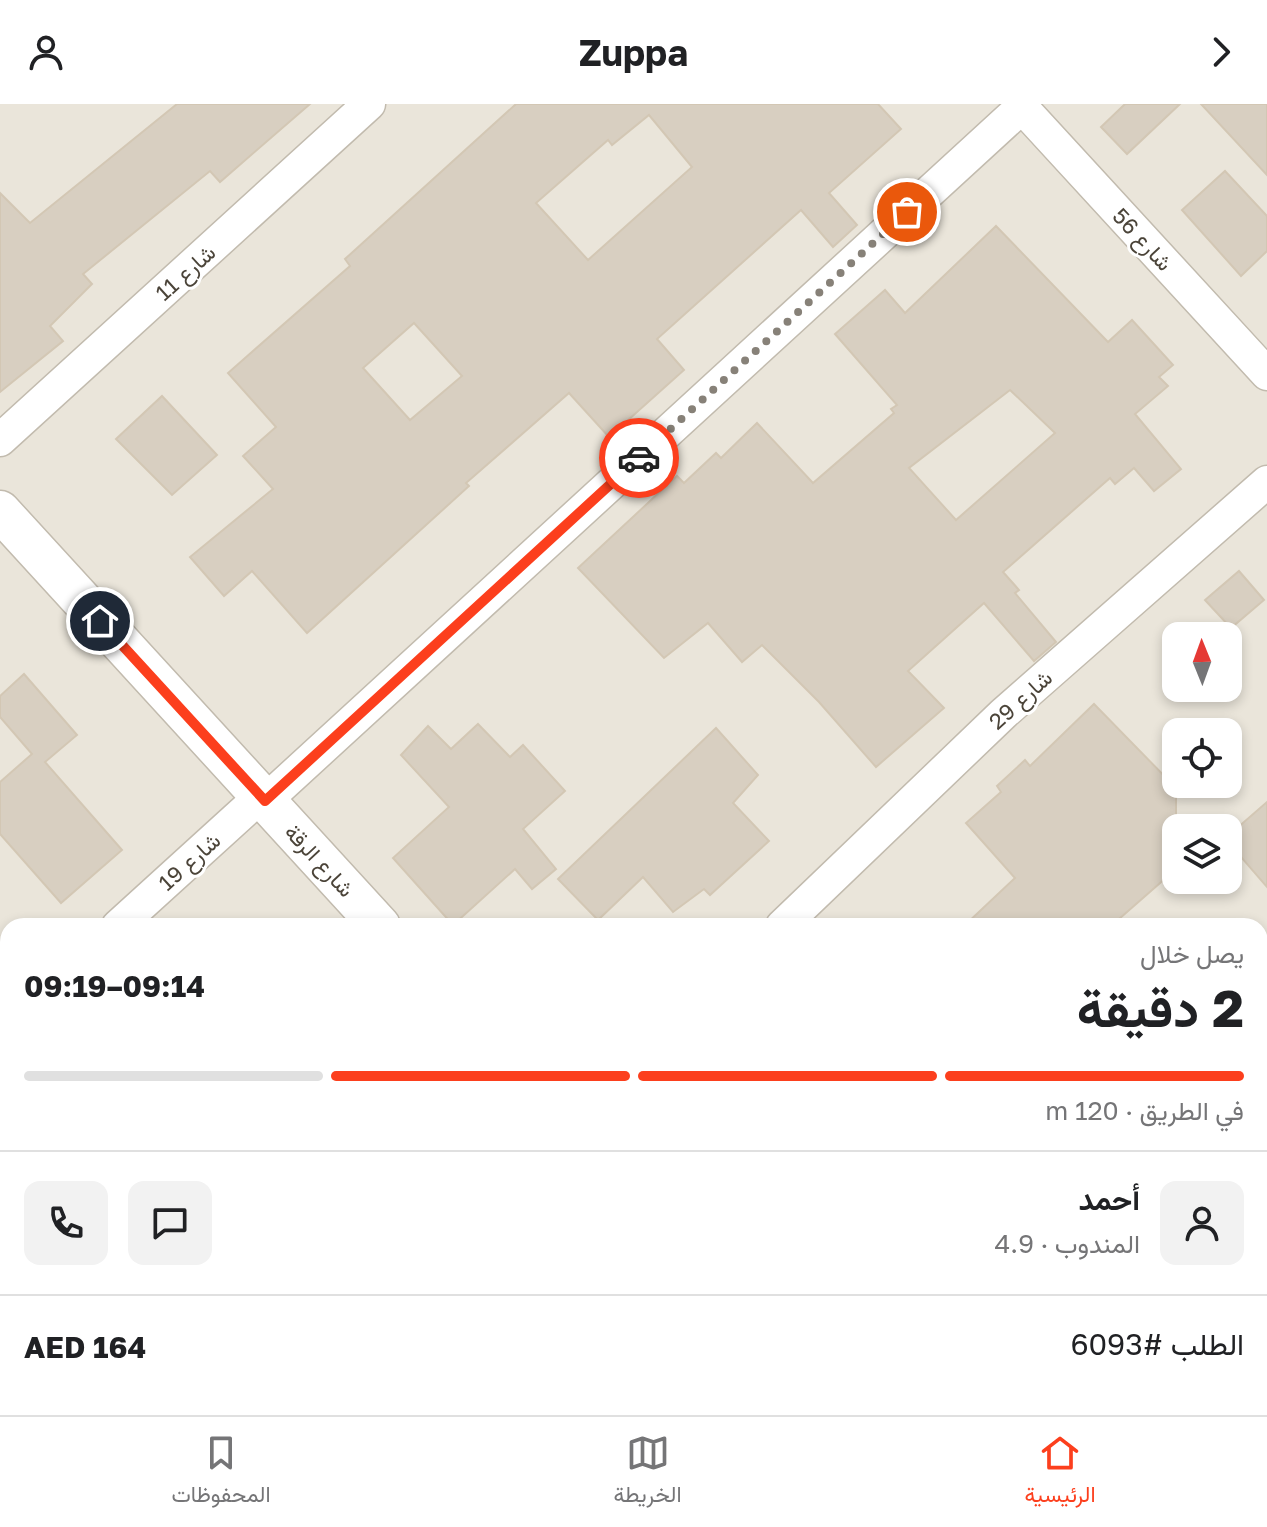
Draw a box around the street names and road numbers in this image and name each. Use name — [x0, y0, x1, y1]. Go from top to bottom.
street label: شارع 56 — [1106, 202, 1179, 277]
street label: شارع 11 — [150, 238, 222, 307]
street label: شارع 29 — [983, 664, 1059, 736]
street label: شارع الرقة — [278, 818, 360, 903]
street label: شارع 19 — [153, 826, 227, 897]

